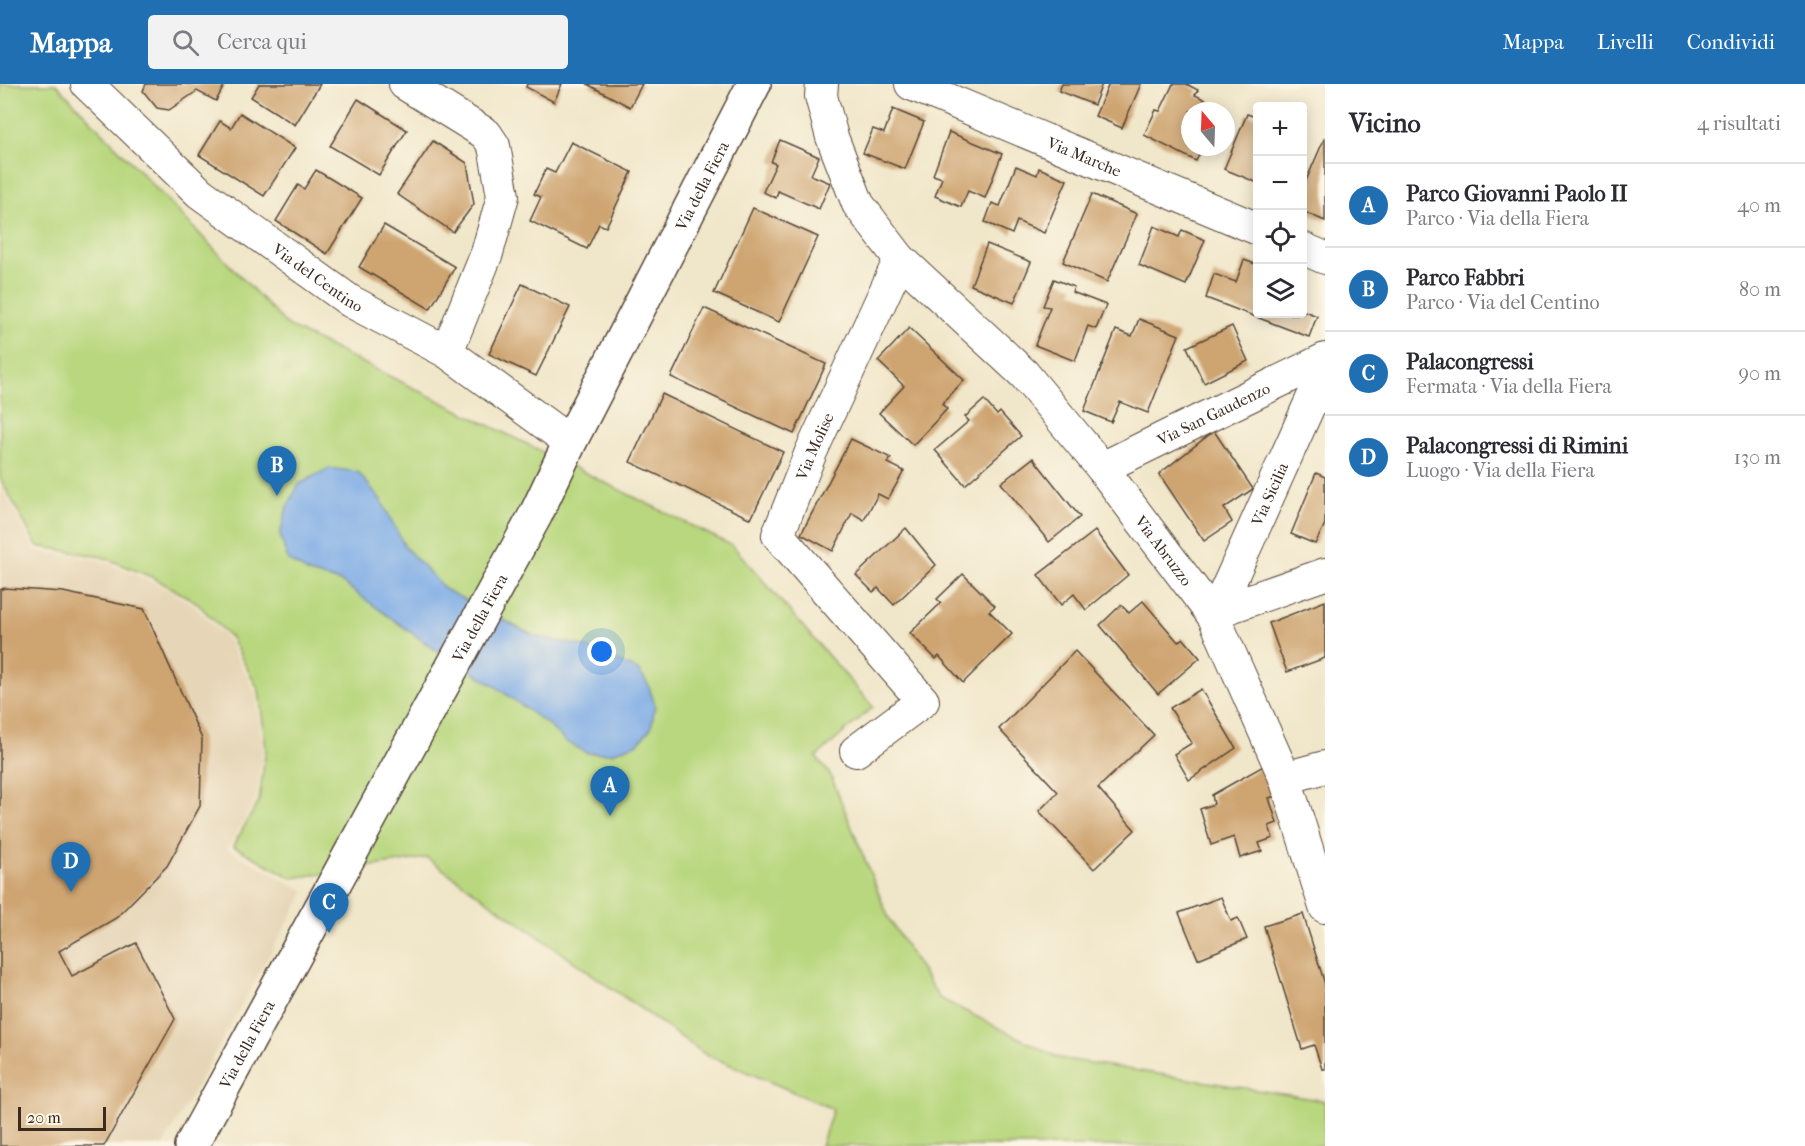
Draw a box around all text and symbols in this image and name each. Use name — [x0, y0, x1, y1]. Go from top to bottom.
search box — [148, 15, 568, 69]
text: Mappa — [30, 26, 112, 59]
icon: search — [169, 26, 202, 59]
text: Cerca qui — [217, 29, 307, 55]
text: Mappa — [1503, 30, 1564, 54]
text: Livelli — [1597, 30, 1654, 54]
text: Condividi — [1687, 30, 1775, 54]
north arrow — [1181, 102, 1235, 156]
map controls — [1253, 102, 1307, 318]
button: + — [1253, 102, 1307, 156]
text: Vicino — [1349, 108, 1421, 139]
text: 4 risultati — [1697, 112, 1781, 135]
street label: Via Marche — [1043, 133, 1124, 181]
street label: Via della Fiera — [671, 138, 733, 234]
button: − — [1253, 156, 1307, 210]
text: Parco Giovanni Paolo II — [1406, 181, 1628, 207]
text: A — [1362, 194, 1375, 217]
text: 40 m — [1737, 194, 1781, 217]
text: Parco · Via della Fiera — [1406, 207, 1589, 230]
button: locate — [1253, 210, 1307, 264]
street label: Via del Centino — [268, 239, 366, 316]
button: layers — [1253, 264, 1307, 318]
text: Parco Fabbri — [1406, 265, 1525, 291]
text: B — [1362, 278, 1375, 301]
text: 80 m — [1739, 278, 1781, 301]
text: Parco · Via del Centino — [1406, 291, 1600, 314]
text: Palacongressi — [1406, 349, 1534, 375]
text: C — [1362, 362, 1375, 385]
text: 90 m — [1739, 362, 1781, 385]
text: Fermata · Via della Fiera — [1406, 375, 1612, 398]
street label: Via San Gaudenzo — [1153, 378, 1273, 450]
street label: Via Molise — [792, 410, 838, 484]
text: Palacongressi di Rimini — [1406, 433, 1628, 459]
pin: B — [258, 446, 296, 496]
text: D — [1361, 446, 1376, 469]
text: 130 m — [1734, 446, 1781, 469]
street label: Via Sicilia — [1247, 459, 1292, 529]
text: Luogo · Via della Fiera — [1406, 459, 1595, 482]
street label: Via Abruzzo — [1131, 511, 1196, 590]
street label: Via della Fiera — [448, 570, 512, 666]
your location — [587, 637, 616, 666]
pin: A — [590, 766, 630, 816]
pin: D — [52, 842, 90, 892]
pin: C — [310, 884, 348, 933]
street label: Via della Fiera — [215, 997, 279, 1093]
scale bar — [18, 1104, 106, 1132]
text: 20 m — [27, 1108, 61, 1127]

